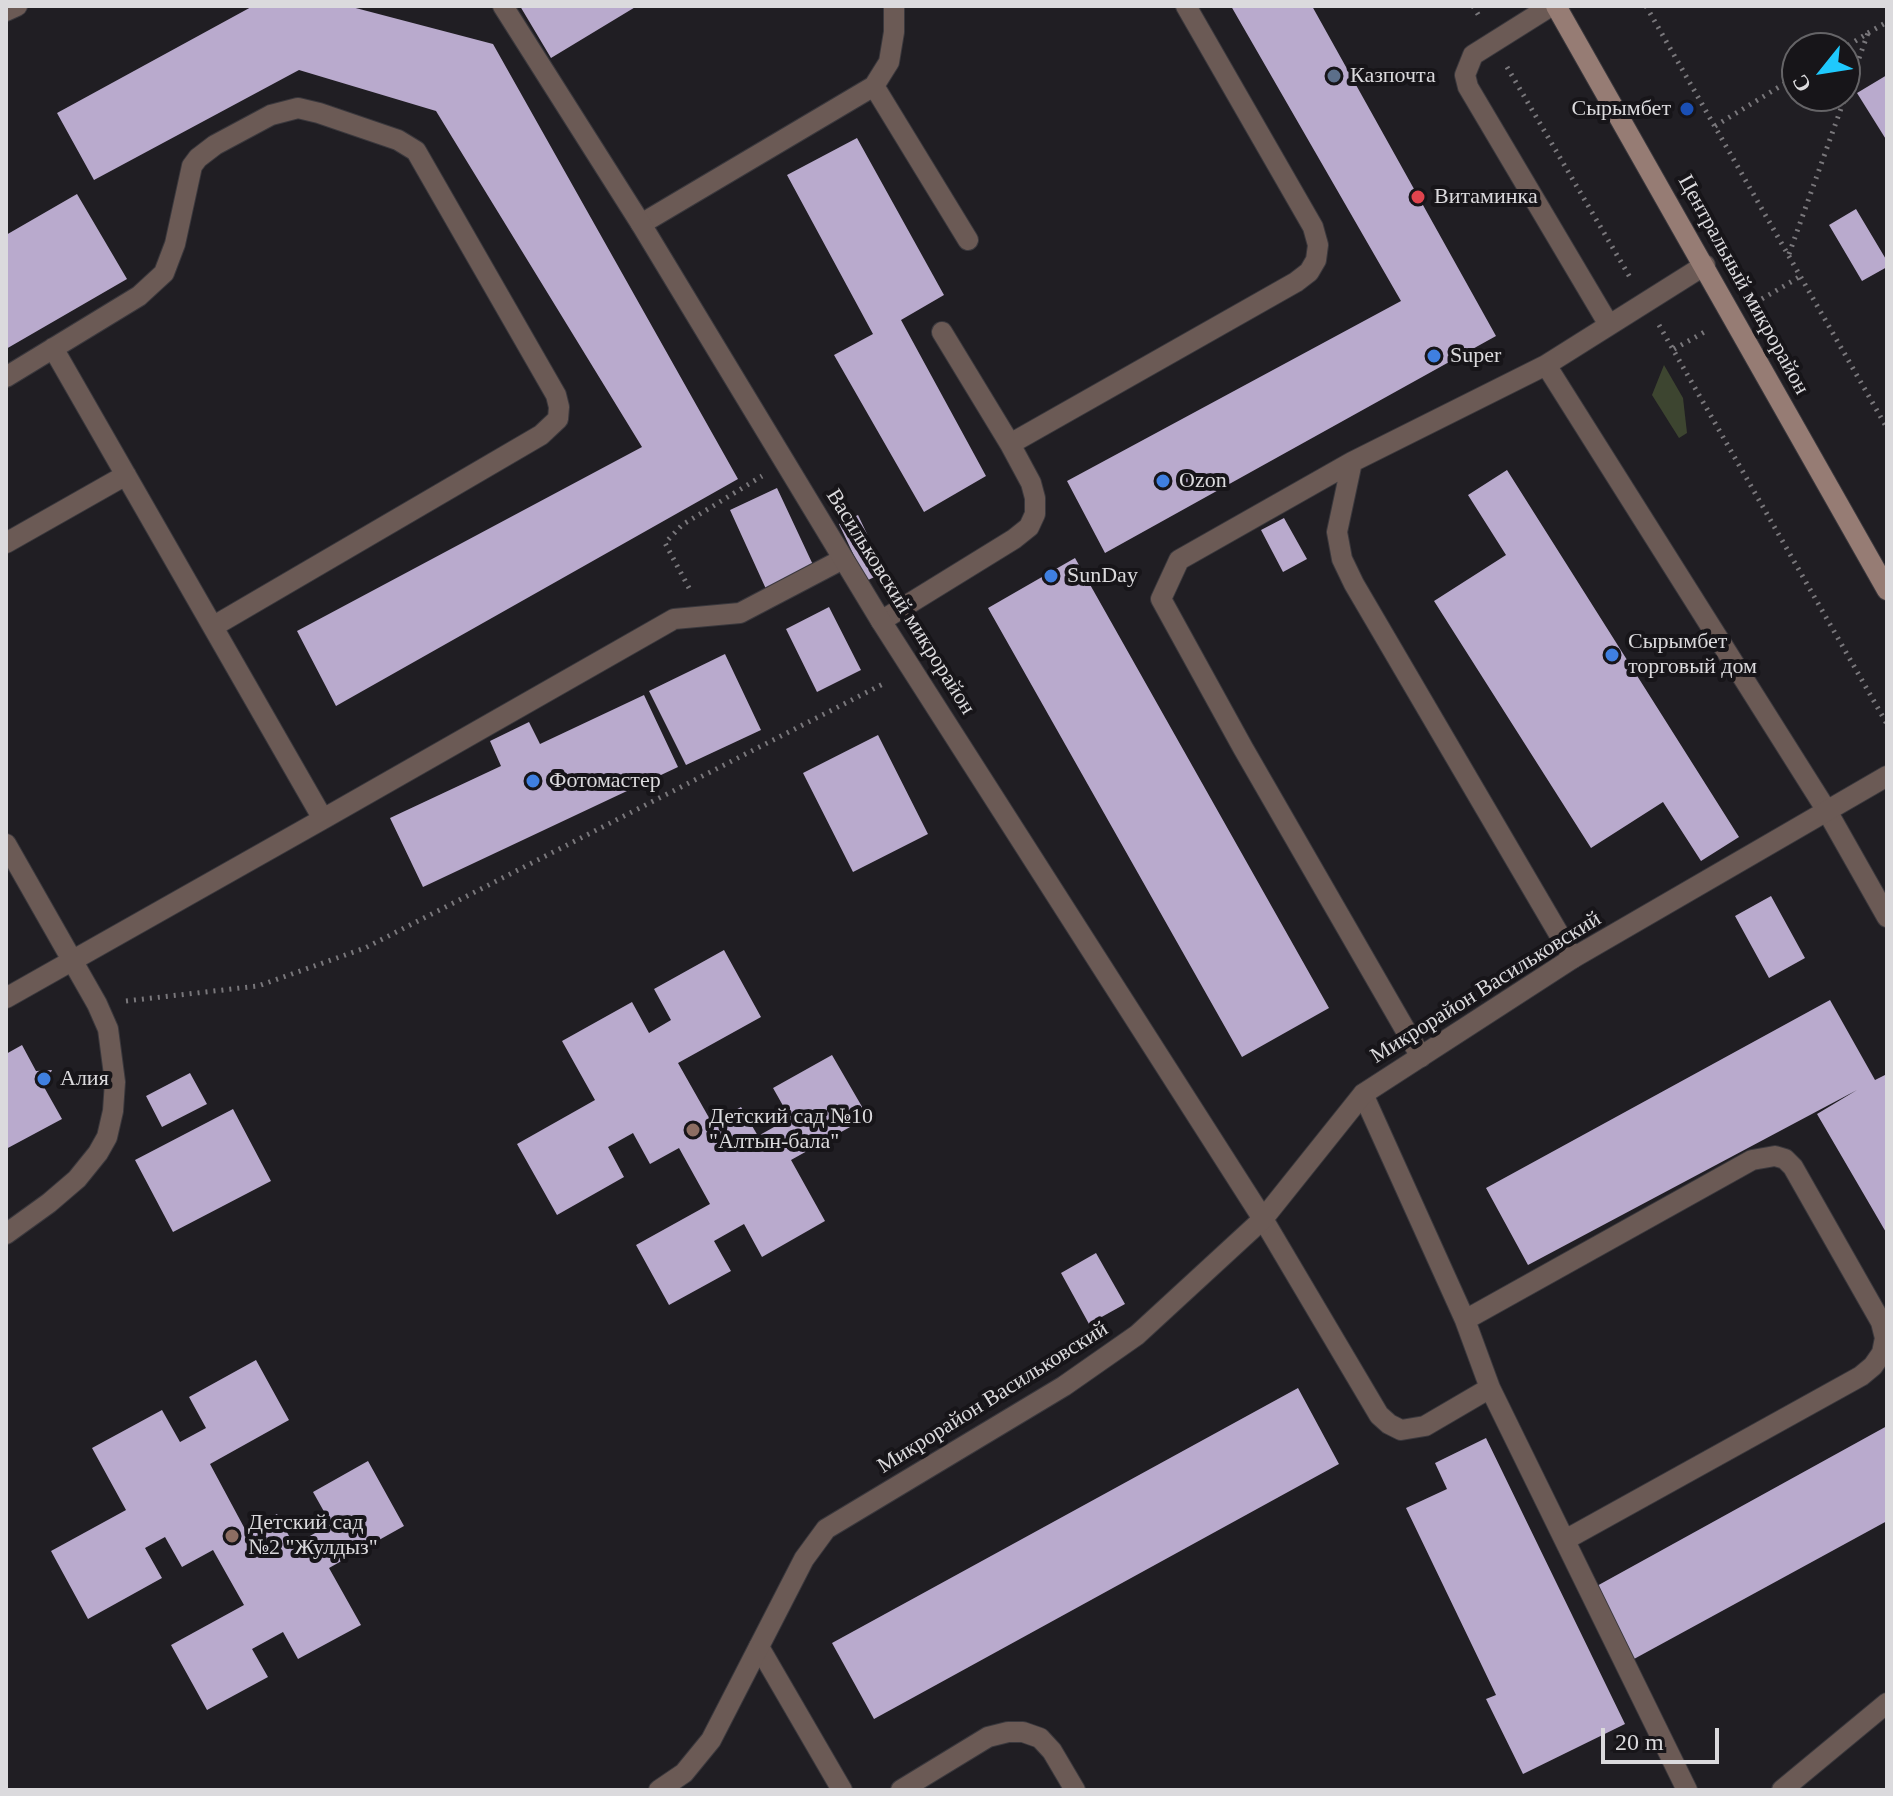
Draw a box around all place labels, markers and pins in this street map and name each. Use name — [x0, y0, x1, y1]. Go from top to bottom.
place label: Казпочта — [1350, 63, 1436, 89]
marker: Казпочта — [1325, 67, 1343, 85]
place label: Сырымбет — [1572, 96, 1671, 122]
marker: Сырымбет — [1678, 100, 1696, 118]
place label: Витаминка — [1434, 184, 1538, 210]
marker: Витаминка — [1409, 188, 1427, 206]
place label: Super — [1450, 343, 1501, 369]
marker: Super — [1425, 347, 1443, 365]
place label: Ozon — [1179, 468, 1227, 494]
marker: Ozon — [1154, 472, 1172, 490]
place label: SunDay — [1067, 563, 1138, 589]
marker: SunDay — [1042, 567, 1060, 585]
place label: Сырымбет торговый дом — [1628, 629, 1757, 680]
marker: Сырымбет торговый дом — [1603, 646, 1621, 664]
place label: Фотомастер — [549, 768, 661, 794]
marker: Фотомастер — [524, 772, 542, 790]
place label: Алия — [60, 1066, 109, 1092]
marker: Алия — [35, 1070, 53, 1088]
place label: Детский сад №10 "Алтын-бала" — [709, 1104, 873, 1156]
marker: Детский сад №10 "Алтын-бала" — [684, 1121, 702, 1139]
place label: Детский сад №2 "Жулдыз" — [248, 1510, 378, 1562]
marker: Детский сад №2 "Жулдыз" — [223, 1527, 241, 1545]

